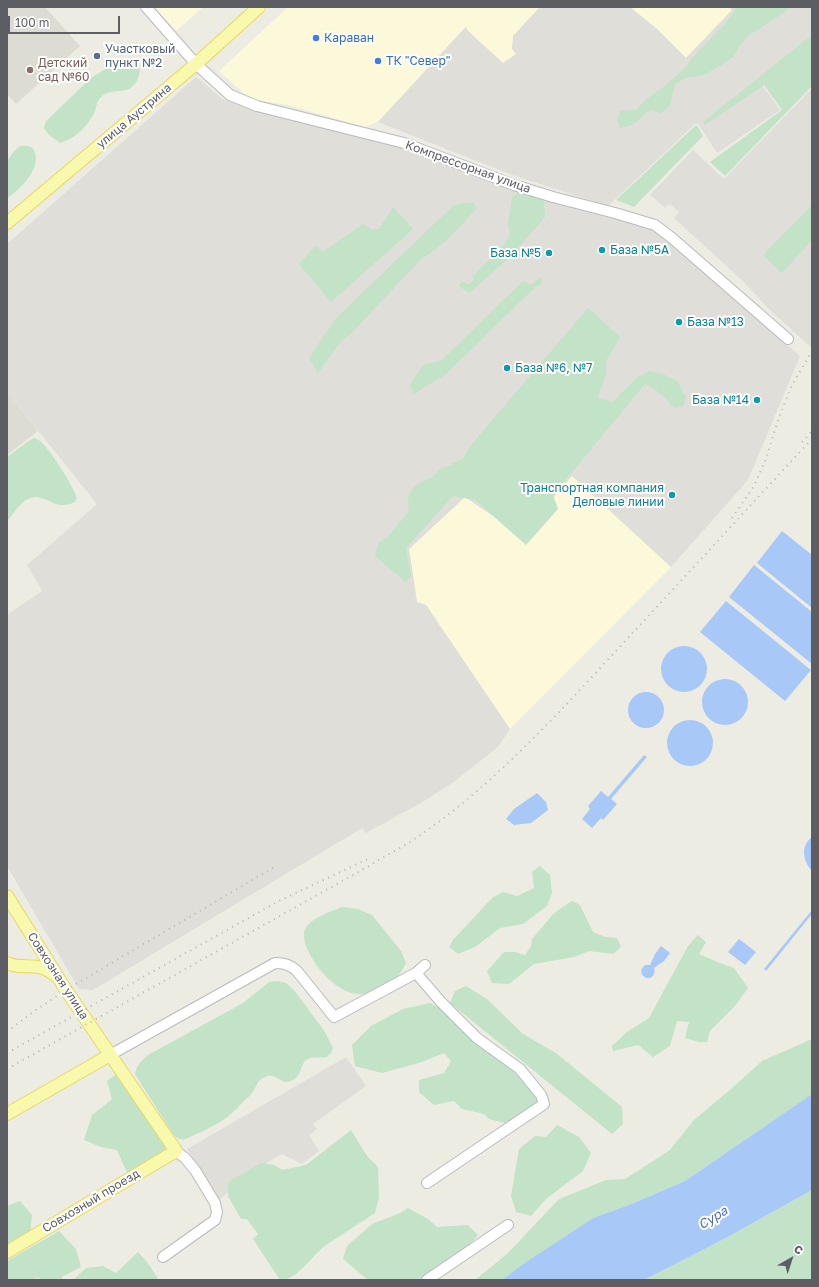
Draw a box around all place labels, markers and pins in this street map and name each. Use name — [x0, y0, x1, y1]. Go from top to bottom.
place label: Караван — [324, 31, 374, 45]
marker: Караван — [311, 33, 321, 43]
place label: Участковый пункт №2 — [105, 42, 175, 70]
marker: Участковый пункт №2 — [92, 51, 102, 61]
place label: ТК "Север" — [386, 54, 450, 68]
place label: Детский сад №60 — [38, 56, 89, 84]
marker: ТК "Север" — [373, 56, 383, 66]
marker: Детский сад №60 — [25, 65, 35, 75]
place label: База №5А — [610, 243, 669, 257]
marker: База №5А — [597, 245, 607, 255]
place label: База №5 — [490, 246, 541, 260]
marker: База №5 — [544, 248, 554, 258]
place label: База №13 — [687, 315, 744, 329]
marker: База №13 — [674, 317, 684, 327]
place label: База №6, №7 — [515, 361, 592, 375]
marker: База №6, №7 — [502, 363, 512, 373]
place label: База №14 — [692, 393, 749, 407]
marker: База №14 — [752, 395, 762, 405]
place label: Транспортная компания Деловые линии — [520, 481, 664, 509]
marker: Транспортная компания Деловые линии — [667, 490, 677, 500]

